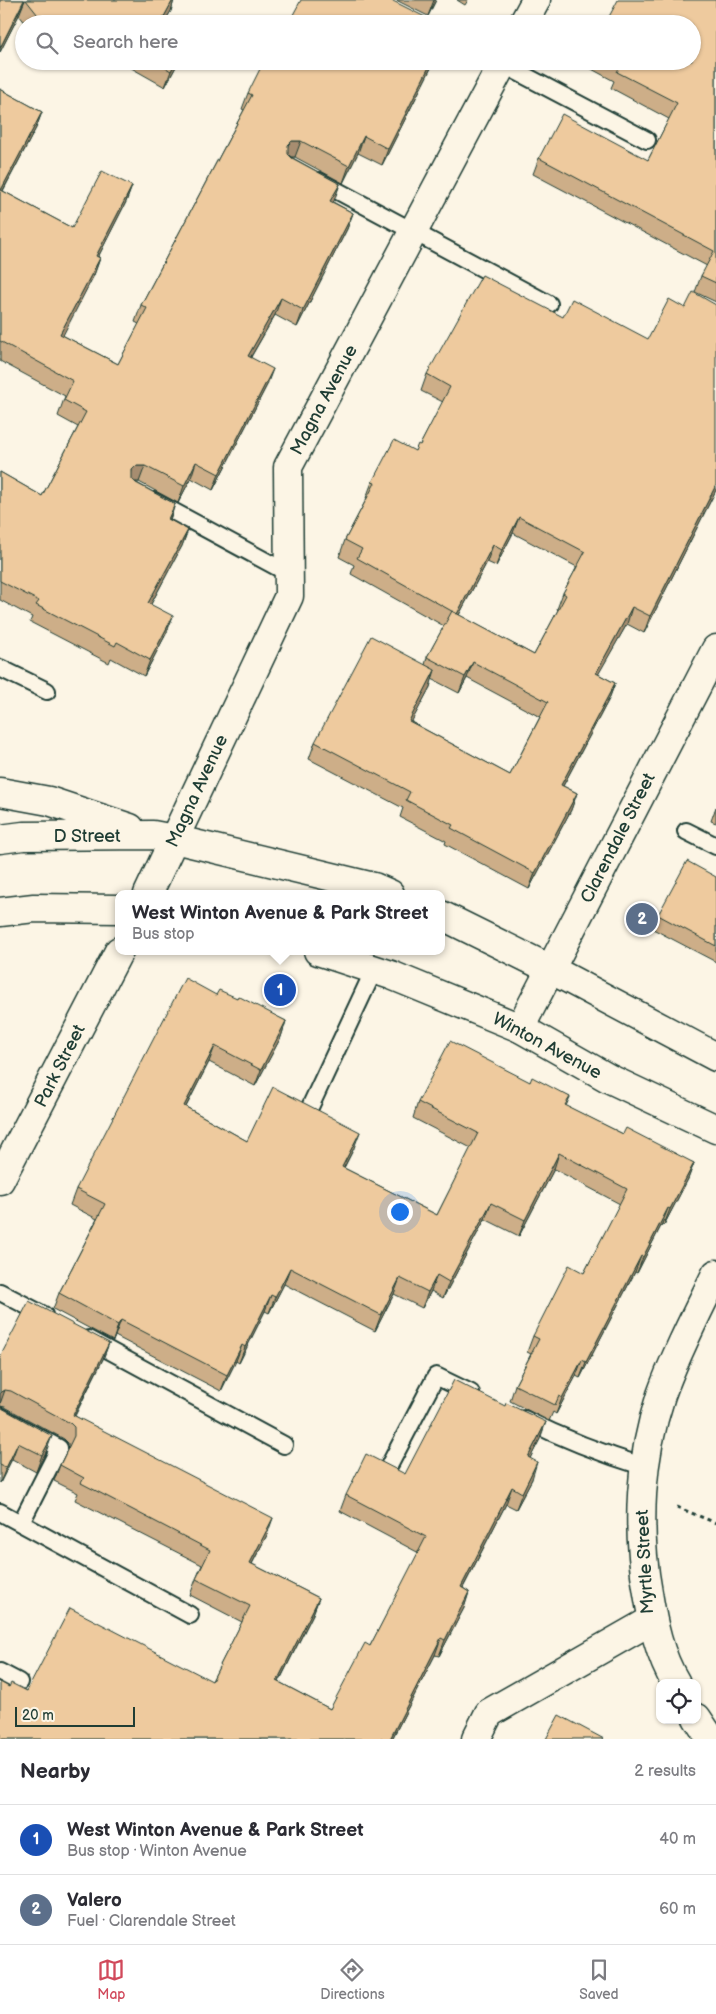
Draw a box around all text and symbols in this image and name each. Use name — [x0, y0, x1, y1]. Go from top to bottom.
search box — [15, 15, 701, 70]
icon: search — [33, 29, 61, 57]
text: Search here — [73, 31, 178, 54]
street label: Magna Avenue — [286, 341, 362, 459]
street label: Magna Avenue — [162, 731, 232, 851]
street label: Clarendale Street — [576, 769, 660, 906]
street label: D Street — [53, 826, 121, 847]
popup — [115, 890, 445, 955]
pin: 2 — [626, 900, 658, 938]
text: West Winton Avenue & Park Street — [132, 902, 428, 925]
text: Bus stop — [132, 925, 195, 944]
pin: 1 — [264, 971, 296, 1009]
street label: Winton Avenue — [489, 1008, 605, 1084]
street label: Park Street — [30, 1021, 90, 1111]
your location — [387, 1199, 413, 1225]
street label: Myrtle Street — [632, 1509, 658, 1615]
map controls — [656, 1679, 701, 1724]
button: locate — [656, 1679, 701, 1724]
scale bar — [15, 1704, 135, 1727]
text: 20 m — [22, 1707, 54, 1724]
text: Nearby — [20, 1759, 90, 1784]
text: 2 results — [634, 1762, 696, 1781]
text: West Winton Avenue & Park Street — [67, 1819, 364, 1842]
text: 1 — [33, 1830, 39, 1849]
text: 40 m — [659, 1830, 696, 1849]
text: Bus stop · Winton Avenue — [67, 1842, 247, 1861]
text: Valero — [67, 1889, 122, 1912]
text: 2 — [31, 1900, 41, 1919]
text: 60 m — [659, 1900, 696, 1919]
text: Fuel · Clarendale Street — [67, 1912, 236, 1931]
tab: Map — [97, 1956, 126, 2003]
tab: Directions — [320, 1956, 385, 2003]
tab: Saved — [579, 1956, 619, 2003]

